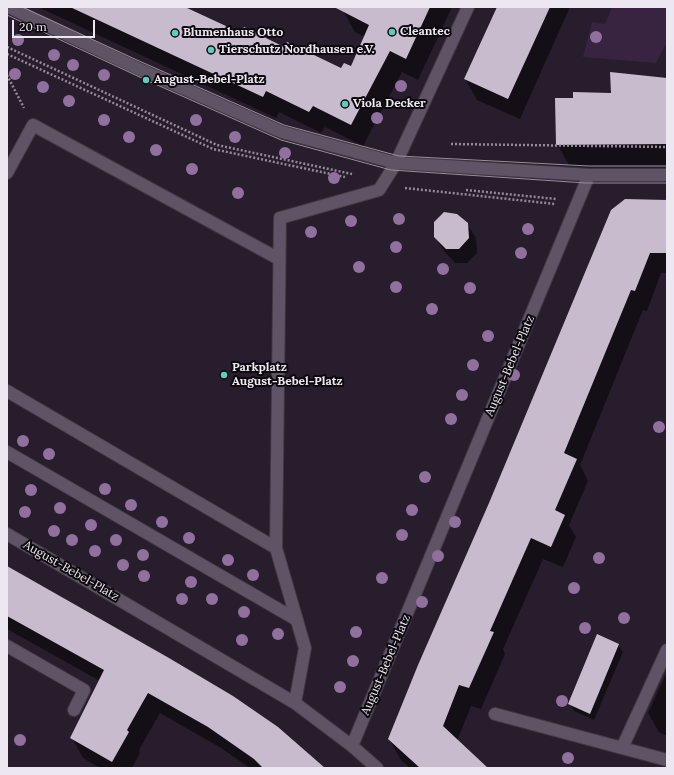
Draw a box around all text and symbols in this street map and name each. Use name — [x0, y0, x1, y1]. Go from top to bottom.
scale bar — [14, 12, 97, 38]
text: 20 m — [19, 19, 47, 34]
place label: Cleantec — [400, 25, 450, 39]
place label: Blumenhaus Otto — [183, 26, 283, 40]
marker: Cleantec — [387, 27, 397, 37]
marker: Blumenhaus Otto — [170, 28, 180, 38]
place label: Tierschutz Nordhausen e.V. — [219, 43, 375, 57]
marker: Tierschutz Nordhausen e.V. — [206, 45, 216, 55]
place label: August-Bebel-Platz — [154, 73, 265, 87]
marker: August-Bebel-Platz — [141, 75, 151, 85]
place label: Viola Decker — [353, 97, 426, 111]
marker: Viola Decker — [340, 99, 350, 109]
street label: August-Bebel-Platz — [482, 313, 538, 419]
place label: Parkplatz August-Bebel-Platz — [232, 361, 343, 389]
marker: Parkplatz August-Bebel-Platz — [219, 370, 229, 380]
street label: August-Bebel-Platz — [21, 538, 121, 604]
street label: August-Bebel-Platz — [358, 612, 414, 718]

